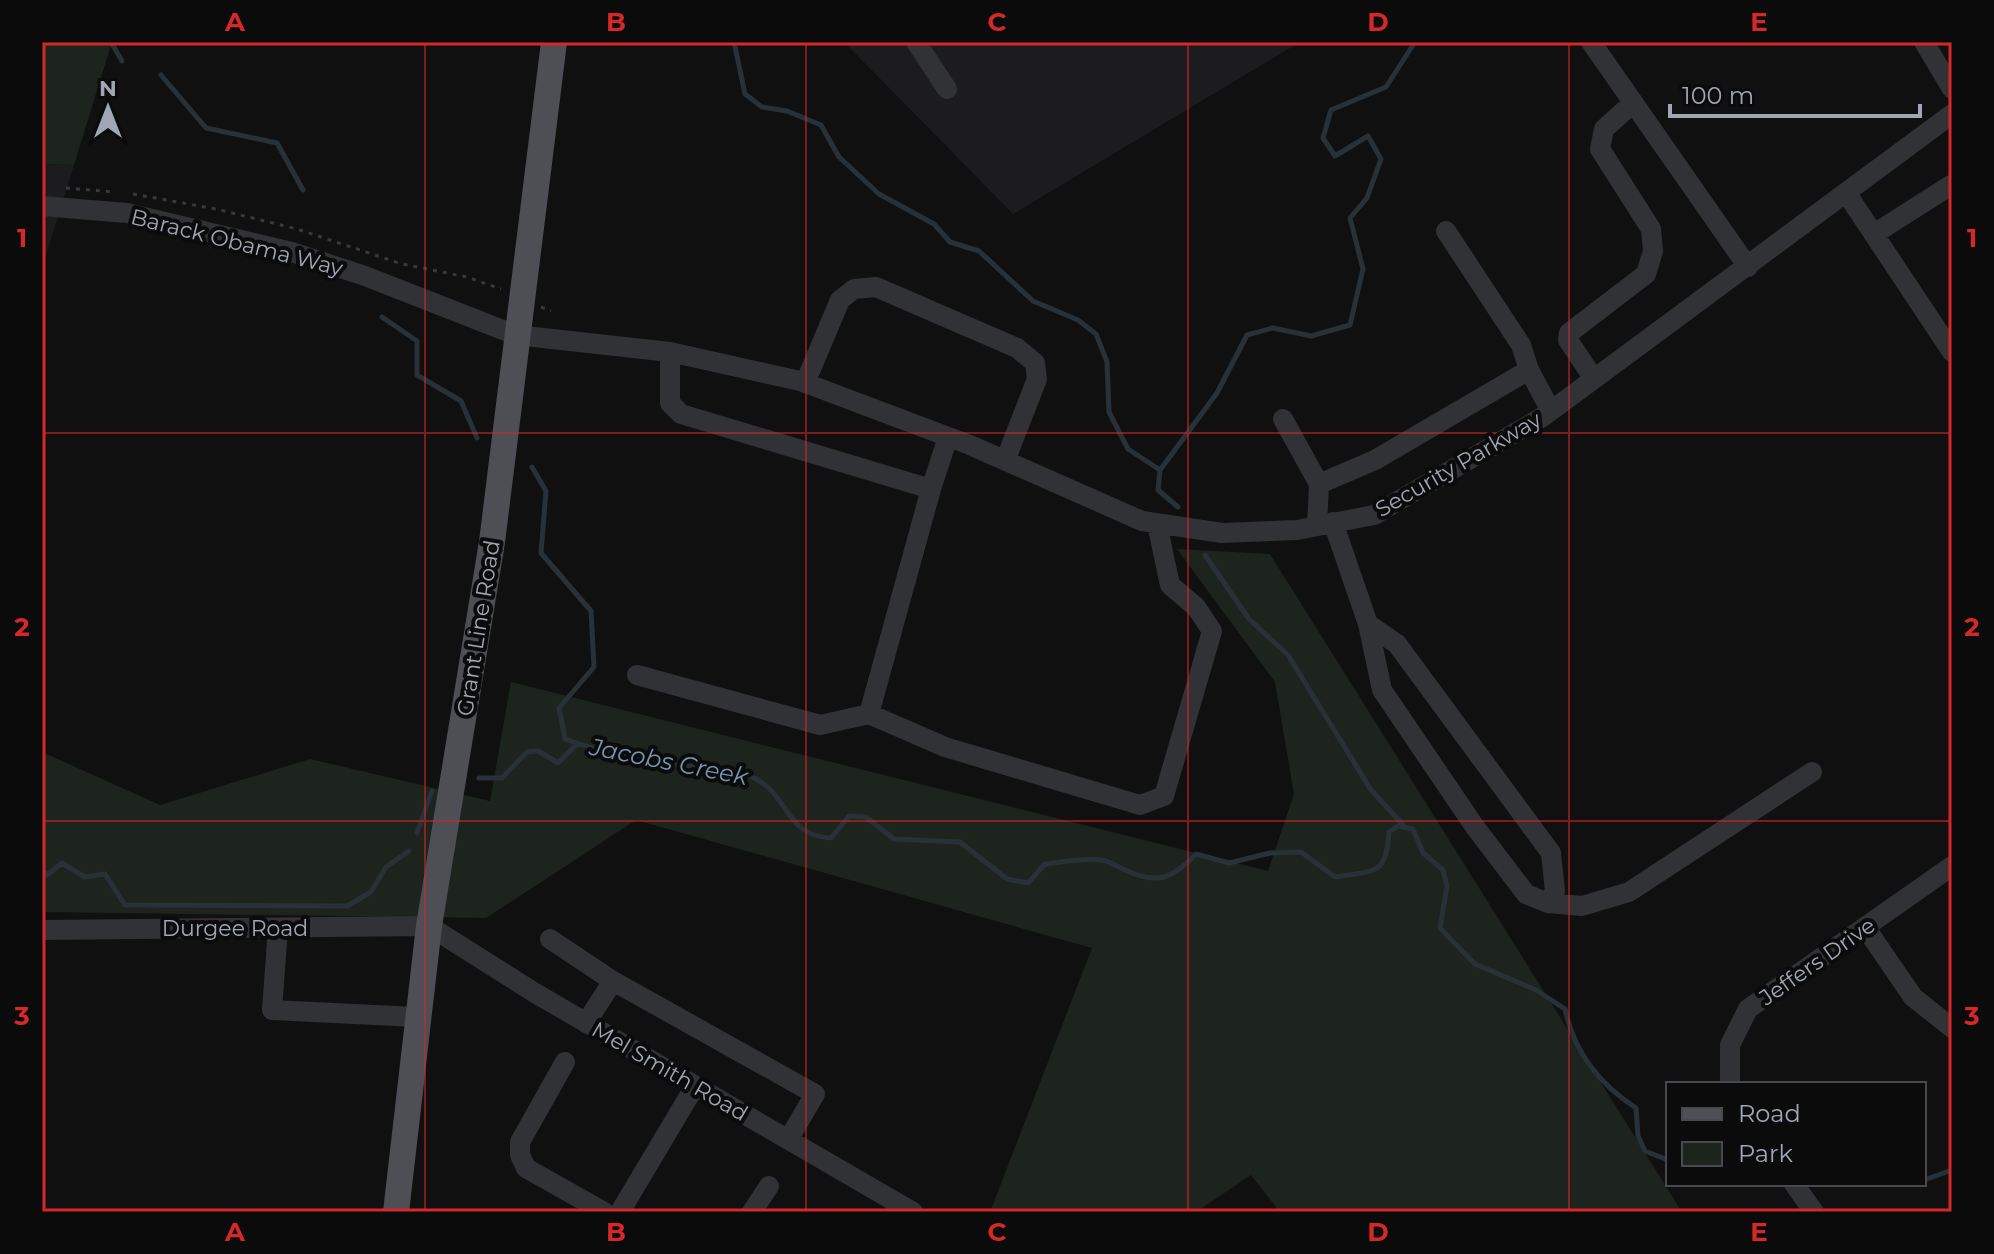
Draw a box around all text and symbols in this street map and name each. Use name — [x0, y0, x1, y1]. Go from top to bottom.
text: A — [224, 6, 246, 38]
text: B — [606, 6, 626, 38]
text: C — [988, 6, 1007, 38]
text: D — [1367, 6, 1389, 38]
text: E — [1750, 6, 1768, 38]
north arrow — [68, 68, 148, 148]
scale bar — [1670, 68, 1920, 118]
text: N — [99, 75, 117, 102]
text: 100 m — [1682, 81, 1754, 110]
street label: Barack Obama Way — [128, 203, 346, 282]
text: 1 — [17, 222, 27, 254]
text: 1 — [1967, 222, 1977, 254]
street label: Security Parkway — [1370, 406, 1546, 523]
street label: Grant Line Road — [451, 538, 506, 718]
text: 2 — [14, 611, 30, 643]
text: 2 — [1964, 611, 1980, 643]
water label: Jacobs Creek — [587, 732, 752, 791]
street label: Jeffers Drive — [1753, 912, 1880, 1012]
street label: Durgee Road — [162, 915, 308, 942]
text: 3 — [13, 1000, 30, 1032]
text: 3 — [1963, 1000, 1980, 1032]
street label: Mel Smith Road — [587, 1016, 753, 1127]
legend — [1666, 1082, 1926, 1186]
text: Road — [1738, 1099, 1801, 1128]
text: Park — [1738, 1139, 1793, 1168]
text: A — [224, 1216, 246, 1248]
text: B — [606, 1216, 626, 1248]
text: C — [988, 1216, 1007, 1248]
text: D — [1367, 1216, 1389, 1248]
text: E — [1750, 1216, 1768, 1248]

